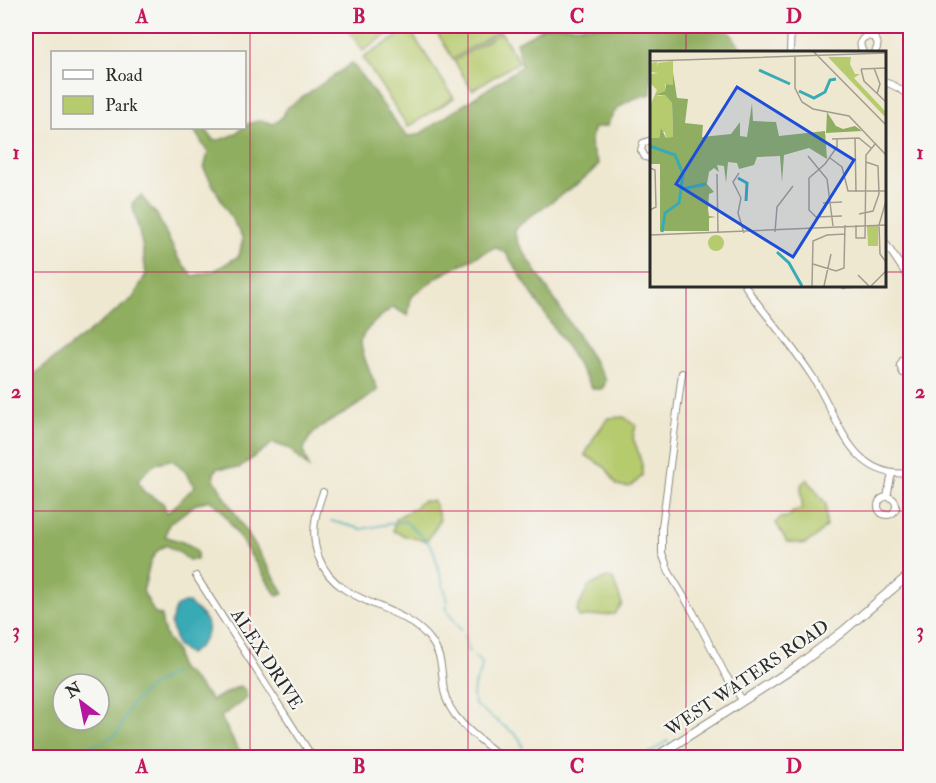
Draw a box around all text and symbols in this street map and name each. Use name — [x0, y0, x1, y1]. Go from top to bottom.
text: A — [135, 4, 149, 29]
text: B — [352, 4, 366, 29]
text: C — [570, 4, 584, 29]
text: D — [786, 4, 802, 29]
legend — [51, 51, 246, 129]
inset map — [650, 51, 885, 286]
text: Road — [105, 64, 143, 87]
text: Park — [105, 94, 138, 117]
text: 1 — [12, 140, 20, 165]
text: 1 — [916, 140, 924, 165]
text: 2 — [11, 379, 21, 404]
text: 2 — [915, 379, 925, 404]
street label: ALEX DRIVE — [225, 604, 308, 714]
street label: WEST WATERS ROAD — [660, 615, 834, 742]
text: 3 — [12, 618, 20, 643]
text: 3 — [916, 618, 924, 643]
north arrow — [51, 672, 111, 732]
text: N — [61, 677, 86, 703]
text: A — [135, 754, 149, 779]
text: B — [352, 754, 366, 779]
text: C — [570, 754, 584, 779]
text: D — [786, 754, 802, 779]

